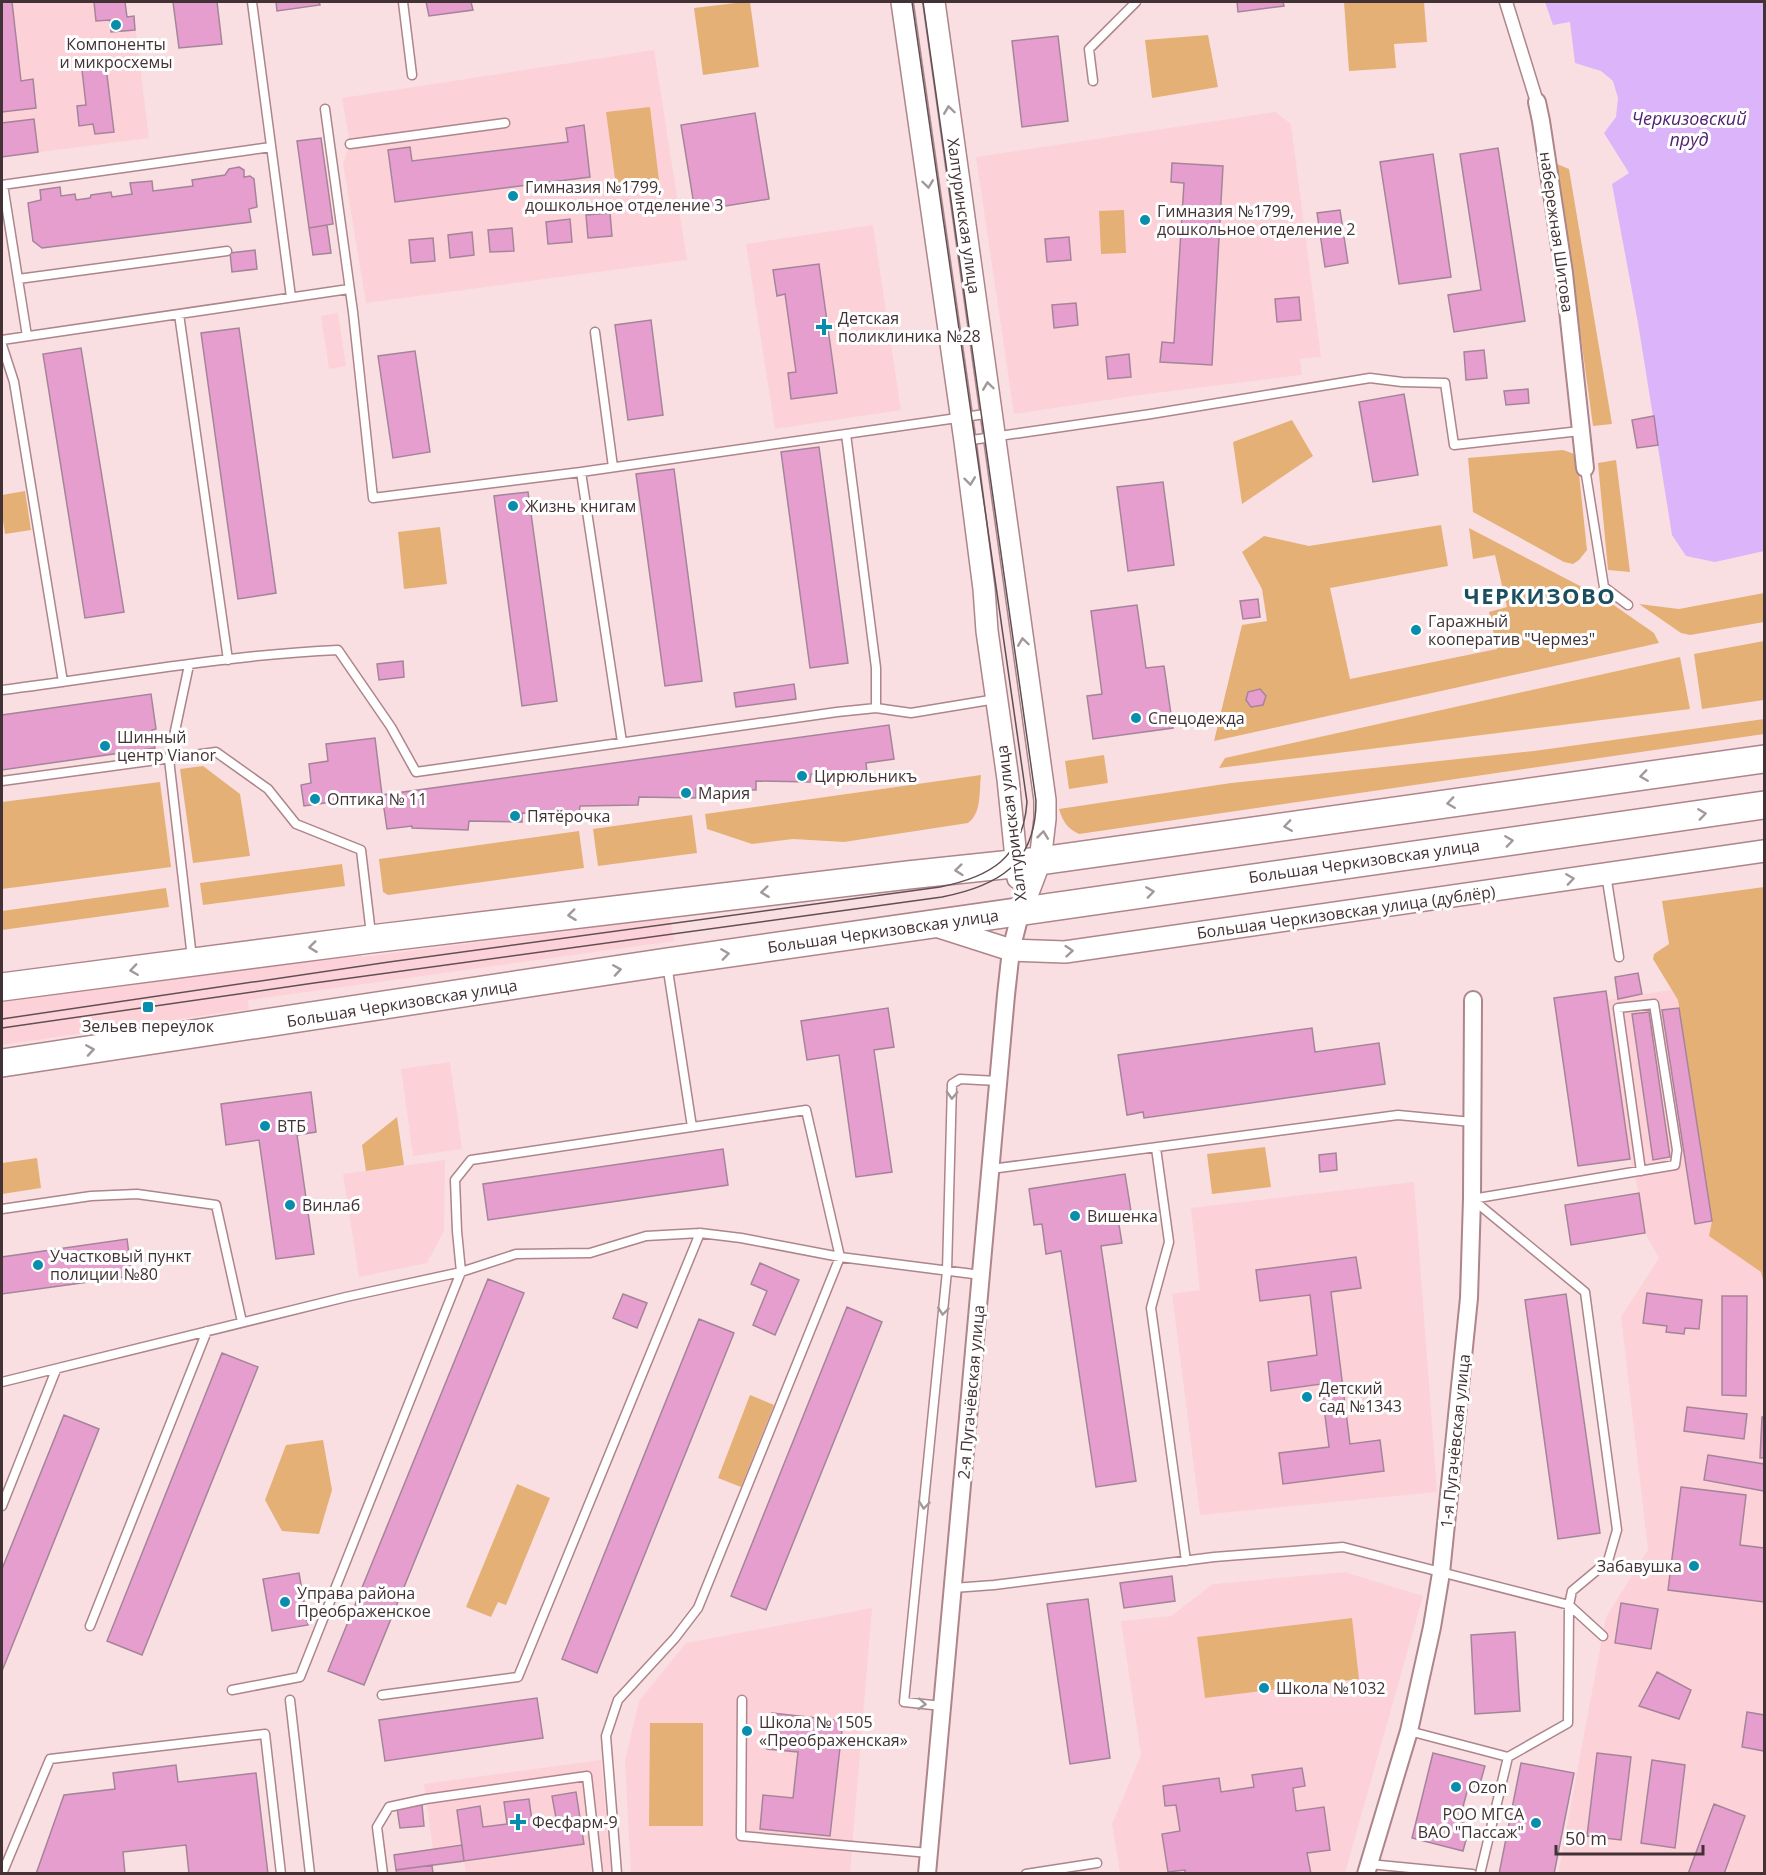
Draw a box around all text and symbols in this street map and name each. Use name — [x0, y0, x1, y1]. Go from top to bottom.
marker: Компоненты и микросхемы — [109, 18, 123, 32]
place label: Компоненты и микросхемы — [60, 33, 172, 73]
one-way arrow — [944, 105, 956, 114]
water label: Черкизовский пруд — [1631, 106, 1747, 151]
street label: Халтуринская улица — [942, 137, 986, 295]
street label: набережная Шитова — [1535, 150, 1579, 314]
place label: Гимназия №1799, дошкольное отделение 3 — [525, 176, 724, 216]
one-way arrow — [922, 180, 934, 189]
marker: Гимназия №1799, дошкольное отделение 3 — [506, 189, 520, 203]
place label: Гимназия №1799, дошкольное отделение 2 — [1157, 200, 1356, 240]
marker: Гимназия №1799, дошкольное отделение 2 — [1138, 213, 1152, 227]
place label: Детская поликлиника №28 — [838, 307, 981, 347]
marker: Детская поликлиника №28 — [815, 318, 833, 336]
one-way arrow — [982, 381, 994, 391]
one-way arrow — [963, 477, 976, 486]
place label: Жизнь книгам — [525, 495, 636, 517]
marker: Жизнь книгам — [506, 499, 520, 513]
district label: ЧЕРКИЗОВО — [1464, 580, 1616, 610]
place label: Гаражный кооператив "Чермез" — [1428, 610, 1595, 650]
marker: Гаражный кооператив "Чермез" — [1409, 623, 1423, 637]
one-way arrow — [1017, 637, 1030, 646]
place label: Спецодежда — [1148, 707, 1245, 729]
marker: Спецодежда — [1129, 711, 1143, 725]
place label: Шинный центр Vianor — [117, 726, 217, 766]
marker: Шинный центр Vianor — [98, 739, 112, 753]
street label: Халтуринская улица — [991, 744, 1031, 902]
place label: Цирюльникъ — [814, 765, 917, 787]
marker: Цирюльникъ — [795, 769, 809, 783]
one-way arrow — [1640, 770, 1649, 782]
place label: Мария — [698, 782, 750, 804]
marker: Мария — [679, 786, 693, 800]
place label: Оптика № 11 — [327, 788, 427, 810]
marker: Оптика № 11 — [308, 792, 322, 806]
one-way arrow — [1446, 797, 1456, 809]
place label: Пятёрочка — [527, 805, 610, 827]
one-way arrow — [1698, 808, 1707, 820]
marker: Пятёрочка — [508, 809, 522, 823]
one-way arrow — [1284, 820, 1293, 832]
one-way arrow — [1036, 830, 1049, 840]
street label: Большая Черкизовская улица — [1247, 834, 1481, 888]
one-way arrow — [1504, 835, 1514, 847]
one-way arrow — [954, 863, 964, 876]
one-way arrow — [1565, 873, 1574, 885]
street label: Большая Черкизовская улица (дублёр) — [1195, 880, 1497, 944]
one-way arrow — [761, 886, 770, 898]
one-way arrow — [1145, 887, 1154, 899]
street label: Большая Черкизовская улица — [766, 904, 1000, 958]
one-way arrow — [567, 909, 576, 921]
one-way arrow — [309, 940, 318, 952]
one-way arrow — [1065, 945, 1074, 958]
one-way arrow — [720, 948, 730, 960]
one-way arrow — [130, 963, 139, 975]
one-way arrow — [612, 964, 622, 976]
street label: Большая Черкизовская улица — [285, 974, 519, 1032]
marker: Зельев переулок — [141, 1000, 155, 1014]
place label: Зельев переулок — [82, 1015, 215, 1037]
one-way arrow — [85, 1045, 95, 1057]
one-way arrow — [946, 1090, 958, 1099]
place label: ВТБ — [277, 1115, 306, 1137]
marker: ВТБ — [258, 1119, 272, 1133]
place label: Винлаб — [302, 1194, 360, 1216]
marker: Винлаб — [283, 1198, 297, 1212]
place label: Вишенка — [1087, 1205, 1158, 1227]
marker: Вишенка — [1068, 1209, 1082, 1223]
place label: Участковый пункт полиции №80 — [50, 1245, 192, 1285]
marker: Участковый пункт полиции №80 — [31, 1258, 45, 1272]
street label: 2-я Пугачёвская улица — [952, 1304, 990, 1480]
one-way arrow — [937, 1306, 950, 1315]
street label: 1-я Пугачёвская улица — [1435, 1353, 1475, 1529]
place label: Детский сад №1343 — [1319, 1377, 1402, 1417]
marker: Детский сад №1343 — [1300, 1390, 1314, 1404]
one-way arrow — [918, 1500, 931, 1509]
place label: Забавушка — [1597, 1555, 1682, 1577]
marker: Забавушка — [1687, 1559, 1701, 1573]
place label: Управа района Преображенское — [297, 1582, 431, 1622]
marker: Управа района Преображенское — [278, 1595, 292, 1609]
place label: Школа №1032 — [1276, 1677, 1386, 1699]
marker: Школа №1032 — [1257, 1681, 1271, 1695]
one-way arrow — [917, 1697, 926, 1710]
place label: Школа № 1505 «Преображенская» — [759, 1711, 908, 1751]
marker: Школа № 1505 «Преображенская» — [740, 1724, 754, 1738]
place label: Ozon — [1468, 1776, 1507, 1798]
marker: Ozon — [1449, 1780, 1463, 1794]
place label: РОО МГСА ВАО "Пассаж" — [1418, 1803, 1525, 1843]
place label: Фесфарм-9 — [532, 1811, 618, 1833]
marker: Фесфарм-9 — [509, 1813, 527, 1831]
marker: РОО МГСА ВАО "Пассаж" — [1529, 1816, 1543, 1830]
scale bar — [1556, 1818, 1703, 1856]
text: 50 m — [1565, 1826, 1607, 1850]

